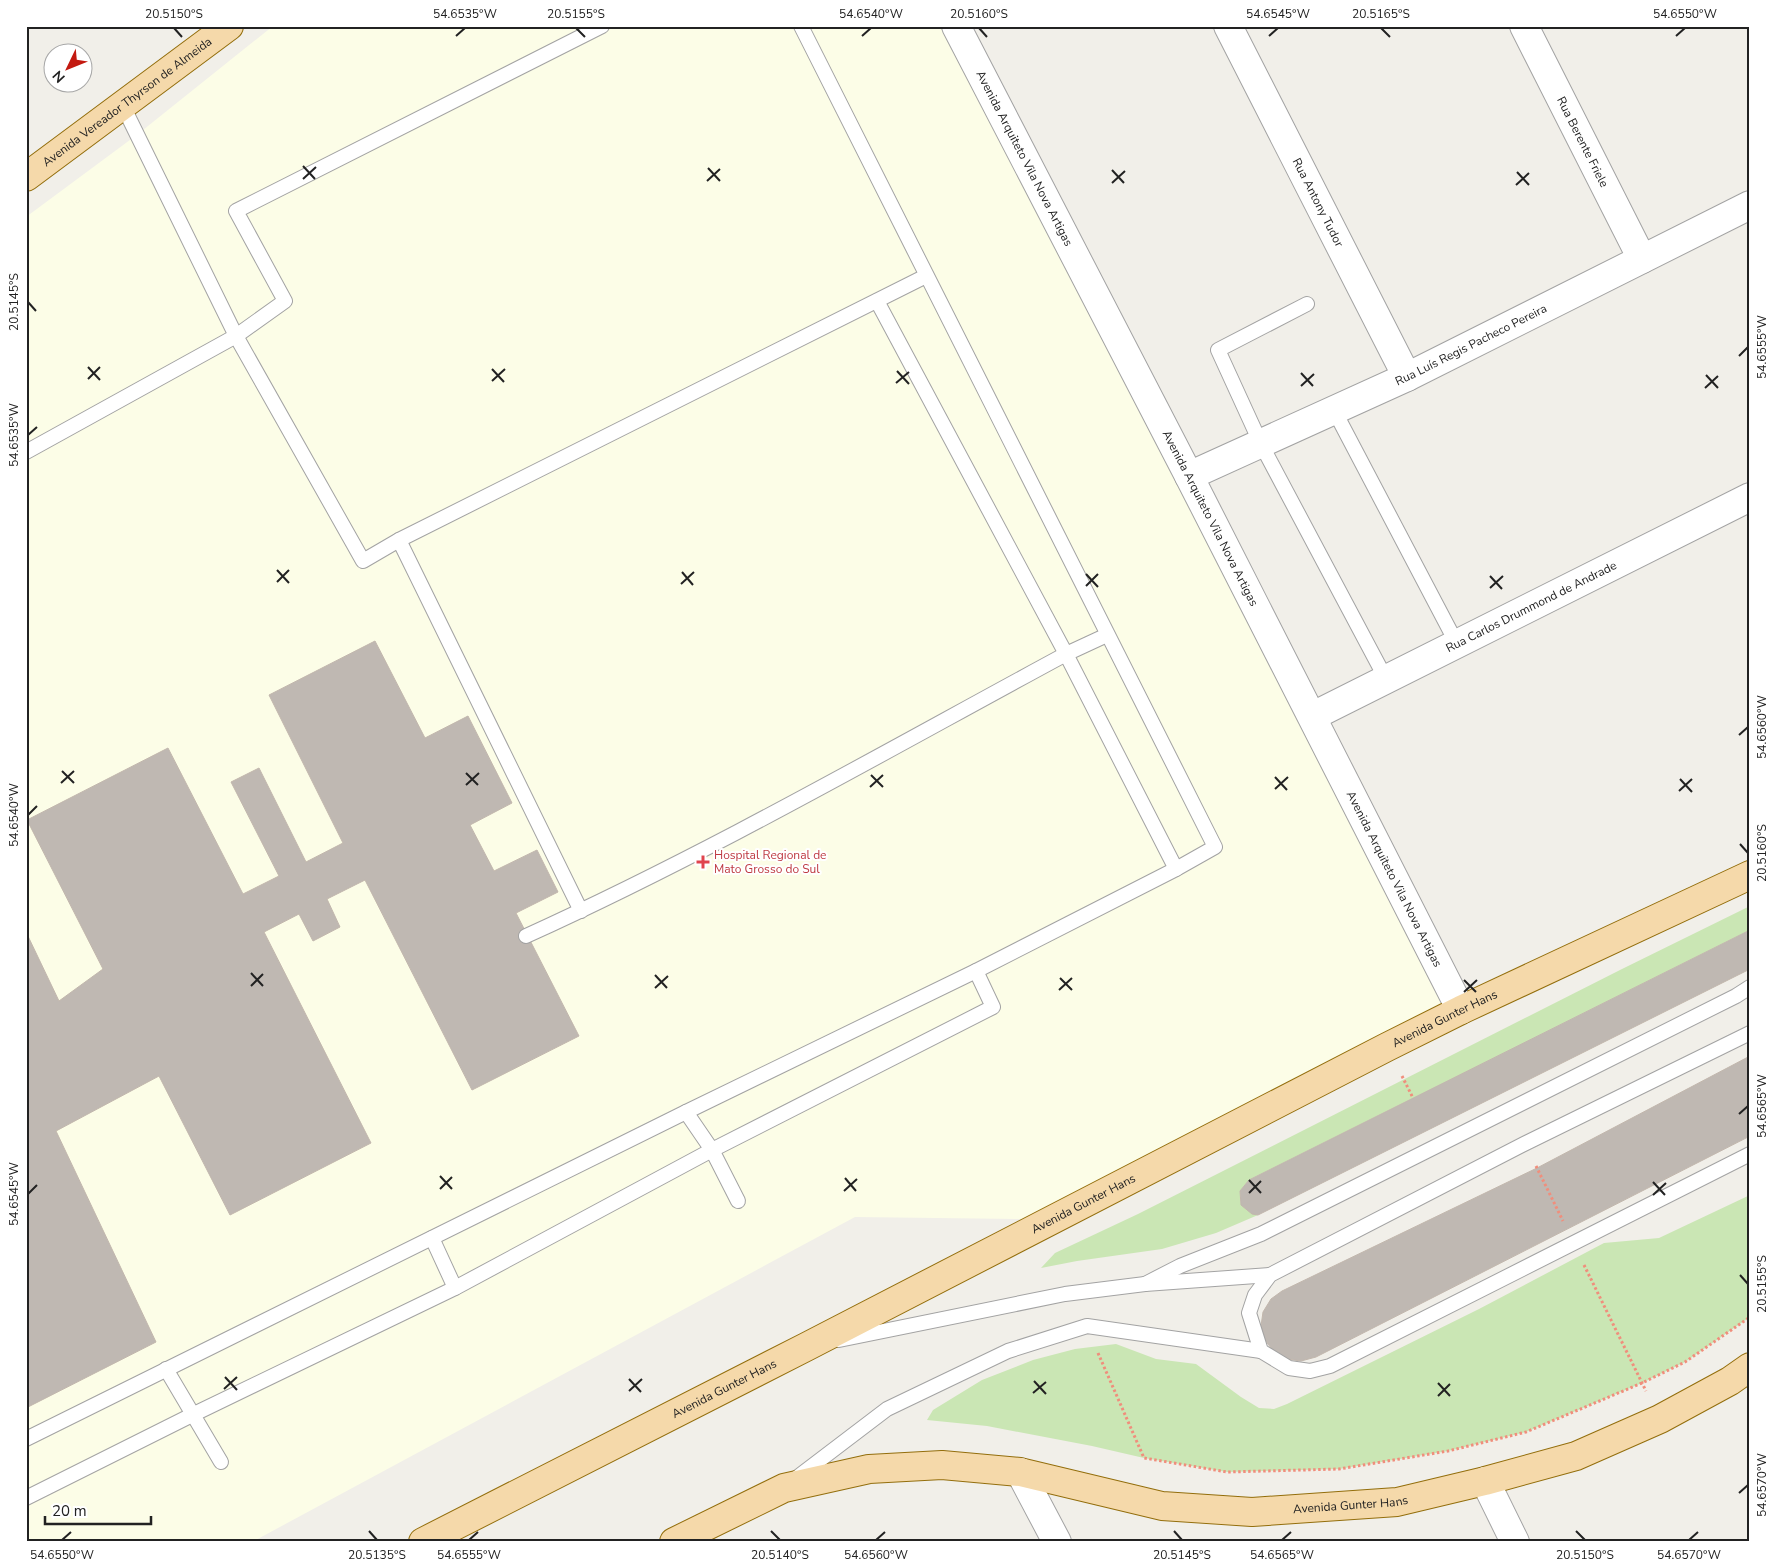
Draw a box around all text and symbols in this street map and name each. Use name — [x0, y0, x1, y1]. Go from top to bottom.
text: 20.5150°S — [145, 6, 203, 22]
text: 54.6535°W — [433, 6, 497, 22]
text: 20.5155°S — [547, 6, 605, 22]
text: 54.6540°W — [839, 6, 903, 22]
text: 20.5160°S — [950, 6, 1008, 22]
text: 54.6545°W — [1246, 6, 1310, 22]
text: 20.5165°S — [1352, 6, 1410, 22]
text: 54.6550°W — [1653, 6, 1717, 22]
street label: Avenida Vereador Thyrson de Almeida — [39, 33, 215, 170]
north arrow — [42, 42, 92, 92]
text: N — [48, 66, 69, 87]
street label: Avenida Arquiteto Vila Nova Artigas — [972, 68, 1077, 249]
street label: Rua Berente Friele — [1553, 94, 1612, 190]
street label: Rua Antony Tudor — [1289, 155, 1348, 250]
text: 20.5145°S — [6, 273, 22, 331]
street label: Rua Luís Regis Pacheco Pereira — [1393, 300, 1549, 389]
text: 54.6555°W — [1754, 315, 1770, 379]
text: 54.6535°W — [6, 403, 22, 467]
street label: Avenida Arquiteto Vila Nova Artigas — [1159, 427, 1262, 609]
street label: Rua Carlos Drummond de Andrade — [1443, 557, 1619, 656]
text: 54.6560°W — [1754, 695, 1770, 759]
text: 54.6540°W — [6, 783, 22, 847]
street label: Avenida Arquiteto Vila Nova Artigas — [1343, 788, 1446, 970]
text: 20.5160°S — [1754, 824, 1770, 882]
place label: Hospital Regional de Mato Grosso do Sul — [714, 847, 827, 877]
marker: Hospital Regional de Mato Grosso do Sul — [696, 855, 710, 869]
street label: Avenida Gunter Hans — [1389, 986, 1500, 1051]
text: 54.6565°W — [1754, 1074, 1770, 1138]
text: 54.6545°W — [6, 1162, 22, 1226]
street label: Avenida Gunter Hans — [1029, 1170, 1139, 1237]
text: 20.5155°S — [1754, 1255, 1770, 1313]
street label: Avenida Gunter Hans — [669, 1355, 779, 1422]
text: 54.6570°W — [1754, 1453, 1770, 1517]
street label: Avenida Gunter Hans — [1292, 1492, 1410, 1517]
scale bar — [45, 1493, 151, 1525]
text: 20 m — [52, 1501, 87, 1521]
text: 54.6550°W — [30, 1547, 94, 1563]
text: 20.5135°S — [348, 1547, 406, 1563]
text: 54.6555°W — [437, 1547, 501, 1563]
text: 20.5140°S — [751, 1547, 809, 1563]
text: 54.6560°W — [844, 1547, 908, 1563]
text: 20.5145°S — [1153, 1547, 1211, 1563]
text: 54.6565°W — [1250, 1547, 1314, 1563]
text: 20.5150°S — [1556, 1547, 1614, 1563]
text: 54.6570°W — [1657, 1547, 1721, 1563]

